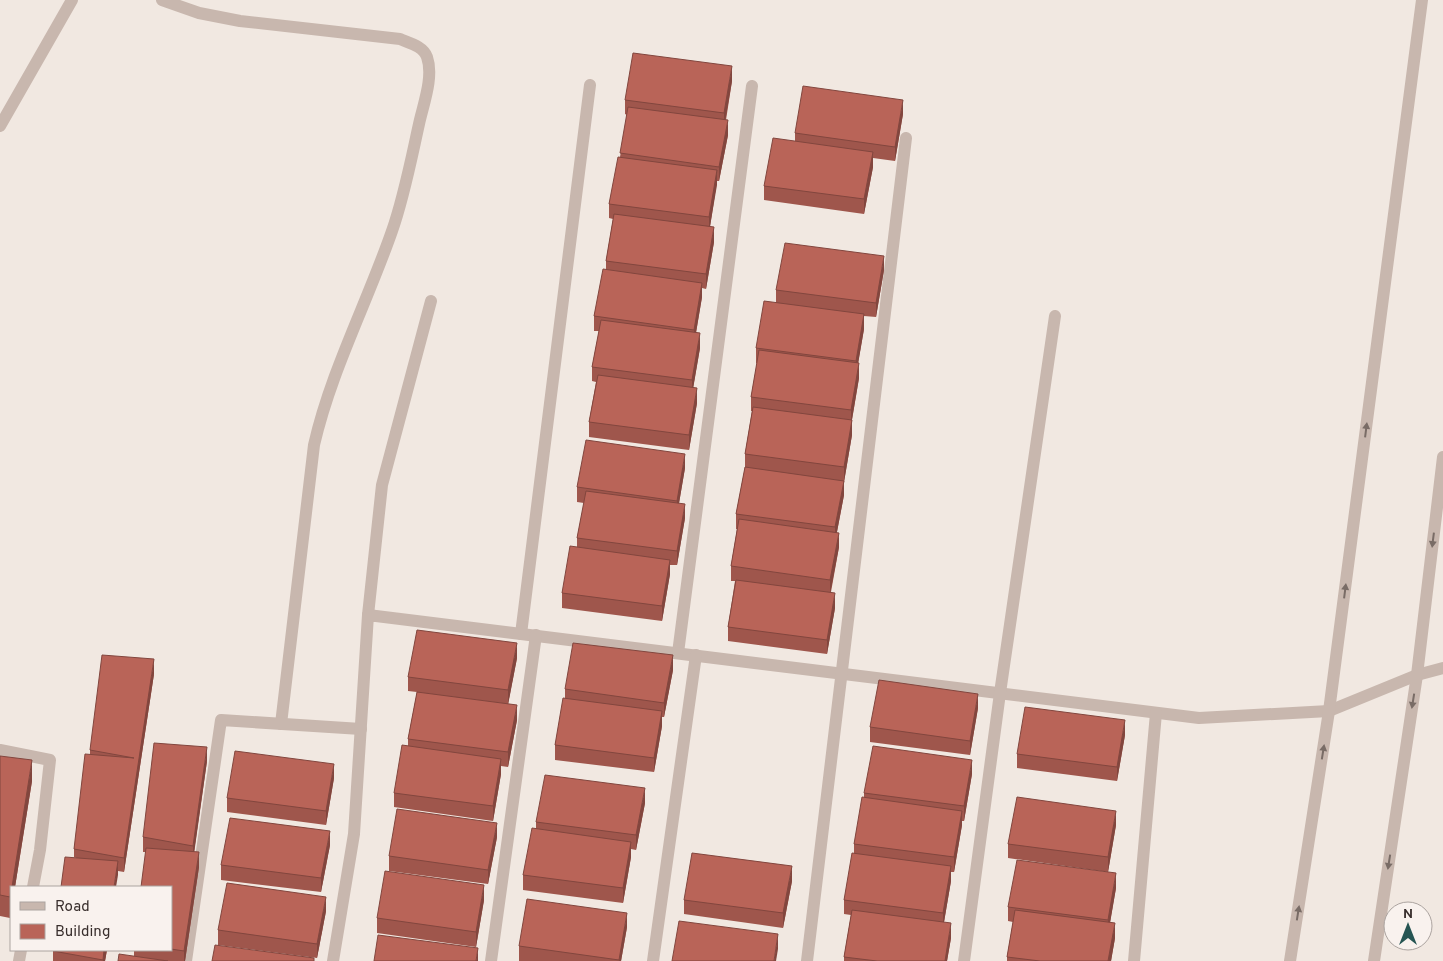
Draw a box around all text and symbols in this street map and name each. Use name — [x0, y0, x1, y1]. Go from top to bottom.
one-way arrow — [1362, 422, 1370, 438]
one-way arrow — [1429, 532, 1437, 548]
one-way arrow — [1341, 583, 1349, 599]
one-way arrow — [1409, 694, 1417, 710]
one-way arrow — [1319, 744, 1327, 760]
one-way arrow — [1384, 854, 1392, 870]
legend — [10, 886, 172, 951]
text: Road — [55, 898, 90, 917]
north arrow — [1383, 901, 1433, 951]
one-way arrow — [1294, 904, 1302, 920]
text: N — [1403, 906, 1413, 923]
text: Building — [55, 923, 110, 942]

